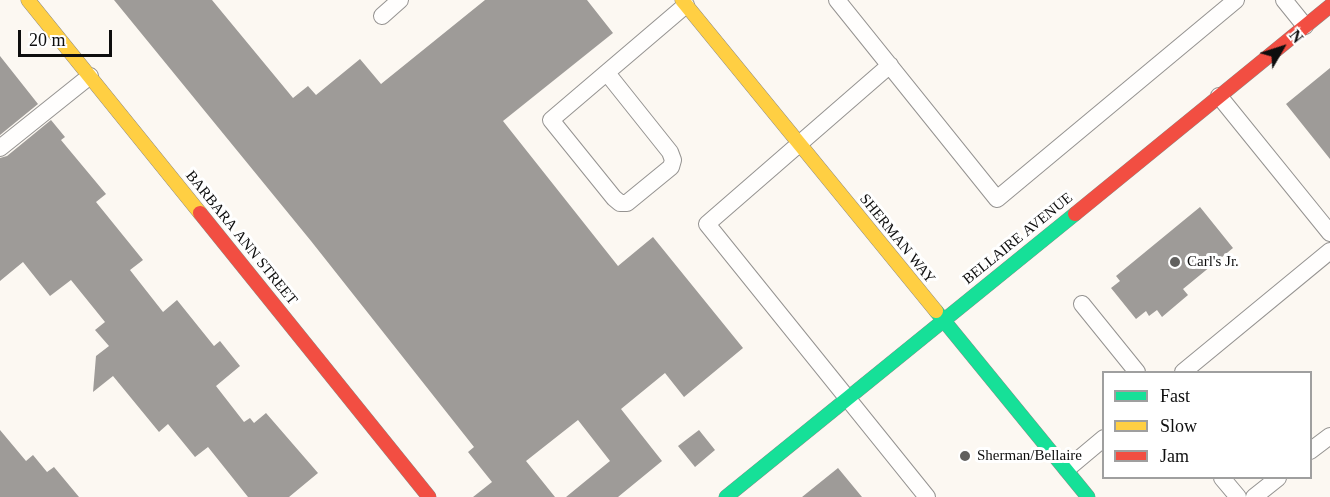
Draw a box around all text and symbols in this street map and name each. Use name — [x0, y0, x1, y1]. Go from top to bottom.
scale bar — [21, 18, 116, 56]
north arrow — [1252, 18, 1312, 78]
text: N — [1286, 27, 1307, 46]
text: 20 m — [29, 30, 66, 50]
street label: BARBARA ANN STREET — [181, 167, 301, 309]
street label: BELLAIRE AVENUE — [960, 189, 1076, 289]
street label: SHERMAN WAY — [855, 191, 939, 287]
place label: Carl's Jr. — [1187, 253, 1239, 271]
marker: Carl's Jr. — [1168, 255, 1182, 269]
legend — [1102, 371, 1312, 479]
text: Fast — [1160, 386, 1190, 406]
text: Slow — [1160, 416, 1197, 436]
text: Jam — [1160, 446, 1189, 466]
place label: Sherman/Bellaire — [977, 447, 1082, 465]
marker: Sherman/Bellaire — [958, 449, 972, 463]

